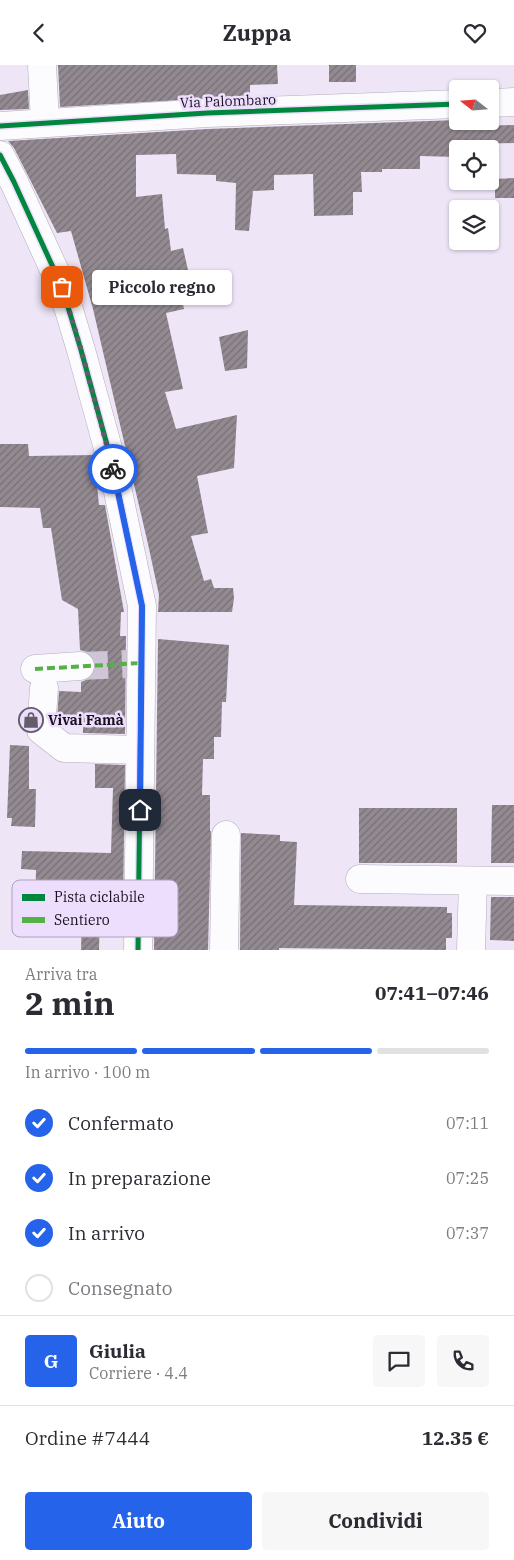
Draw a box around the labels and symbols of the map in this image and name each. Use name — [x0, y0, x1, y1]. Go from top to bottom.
north arrow — [449, 80, 499, 130]
street label: Via Palombaro — [180, 90, 276, 112]
pin — [41, 266, 83, 308]
callout: Piccolo regno — [92, 269, 232, 305]
courier — [88, 444, 138, 494]
shop icon: Vivai Famà — [18, 707, 44, 733]
place label: Vivai Famà — [48, 711, 124, 729]
pin — [119, 789, 161, 831]
legend — [12, 880, 178, 937]
text: Pista ciclabile — [54, 888, 145, 906]
text: Sentiero — [54, 911, 110, 929]

